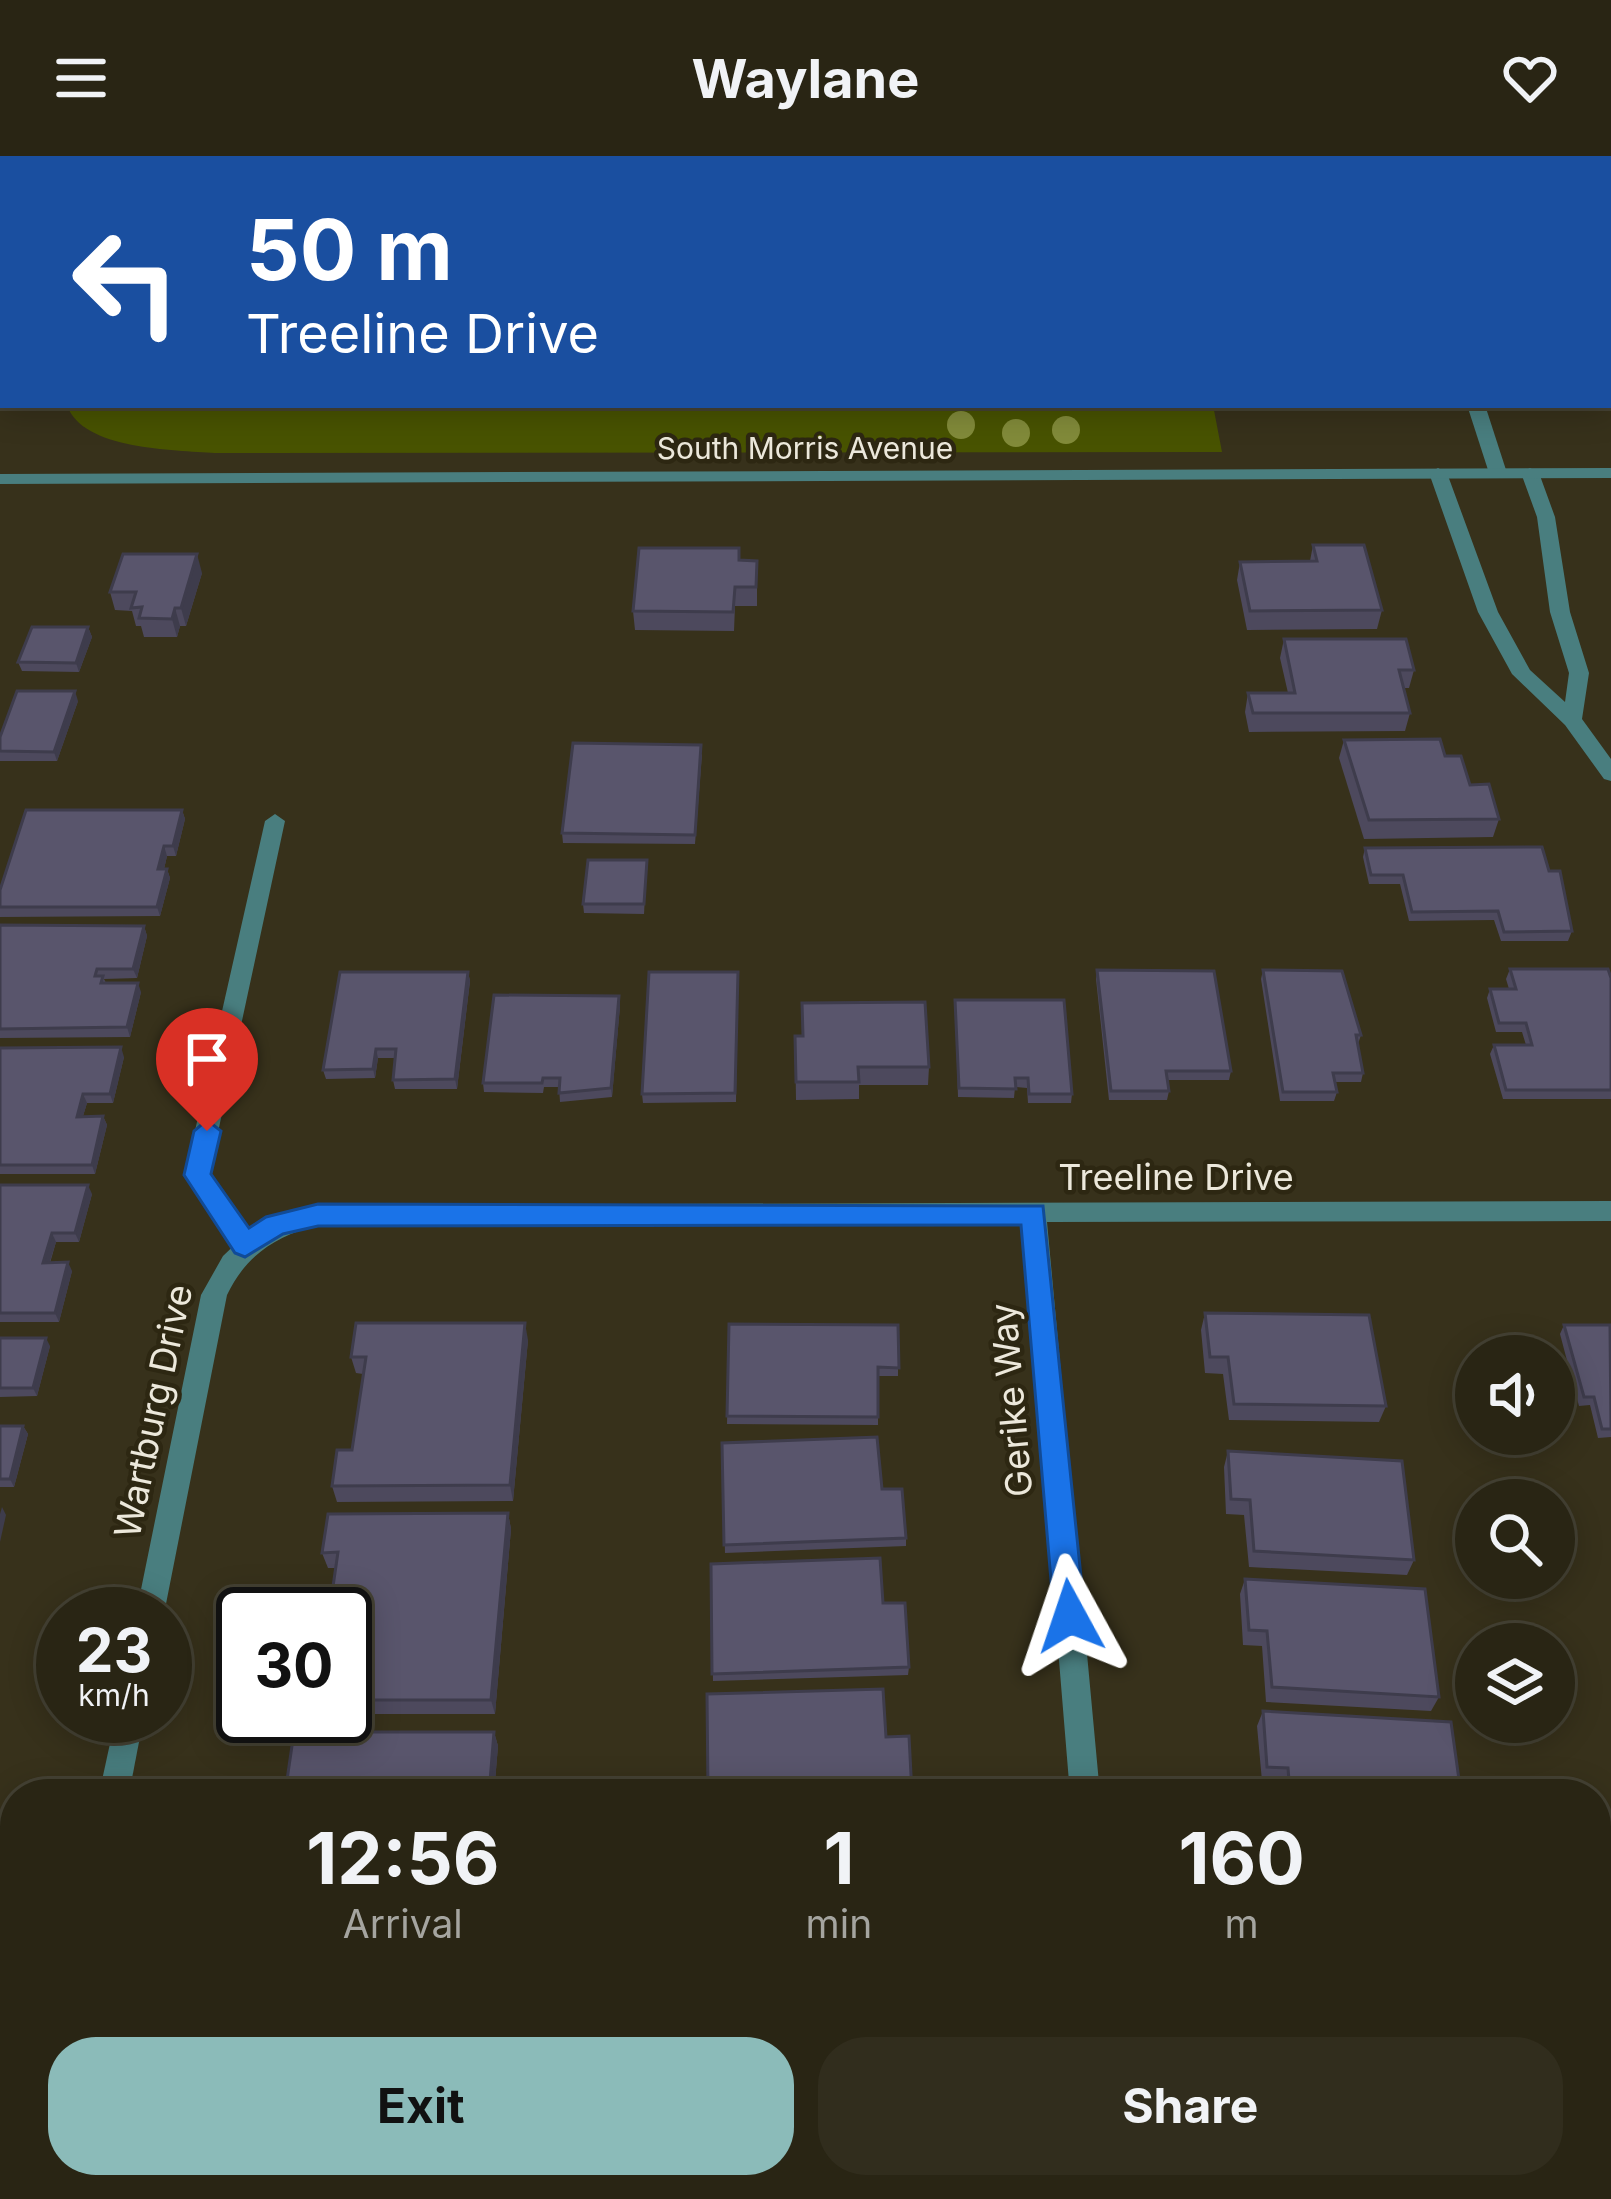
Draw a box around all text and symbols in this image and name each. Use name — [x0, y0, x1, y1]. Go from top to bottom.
icon: menu — [48, 45, 114, 111]
icon: heart — [1497, 45, 1563, 111]
text: Waylane — [692, 46, 919, 111]
text: 50 m — [246, 199, 453, 300]
icon: left — [48, 204, 204, 360]
text: Treeline Drive — [246, 301, 599, 366]
street label: South Morris Avenue — [657, 430, 953, 466]
pin — [156, 1008, 258, 1131]
icon: arrive — [174, 1026, 240, 1092]
street label: Treeline Drive — [1058, 1155, 1294, 1199]
street label: Wartburg Drive — [105, 1280, 201, 1542]
street label: Gerike Way — [981, 1301, 1041, 1499]
map controls — [1455, 1335, 1575, 1743]
button: sound — [1455, 1335, 1575, 1455]
button: search — [1455, 1479, 1575, 1599]
position arrow — [1007, 1553, 1133, 1679]
speed limit sign: 30 — [216, 1587, 372, 1743]
text: 23 — [76, 1614, 152, 1686]
button: layers — [1455, 1623, 1575, 1743]
text: km/h — [78, 1677, 150, 1713]
text: 12:56 — [306, 1814, 499, 1901]
text: 1 — [823, 1814, 854, 1901]
text: 160 — [1178, 1814, 1305, 1901]
text: Arrival — [343, 1900, 463, 1947]
text: min — [806, 1900, 872, 1947]
text: m — [1225, 1900, 1259, 1947]
button: Exit — [48, 2037, 794, 2175]
button: Share — [818, 2037, 1563, 2175]

